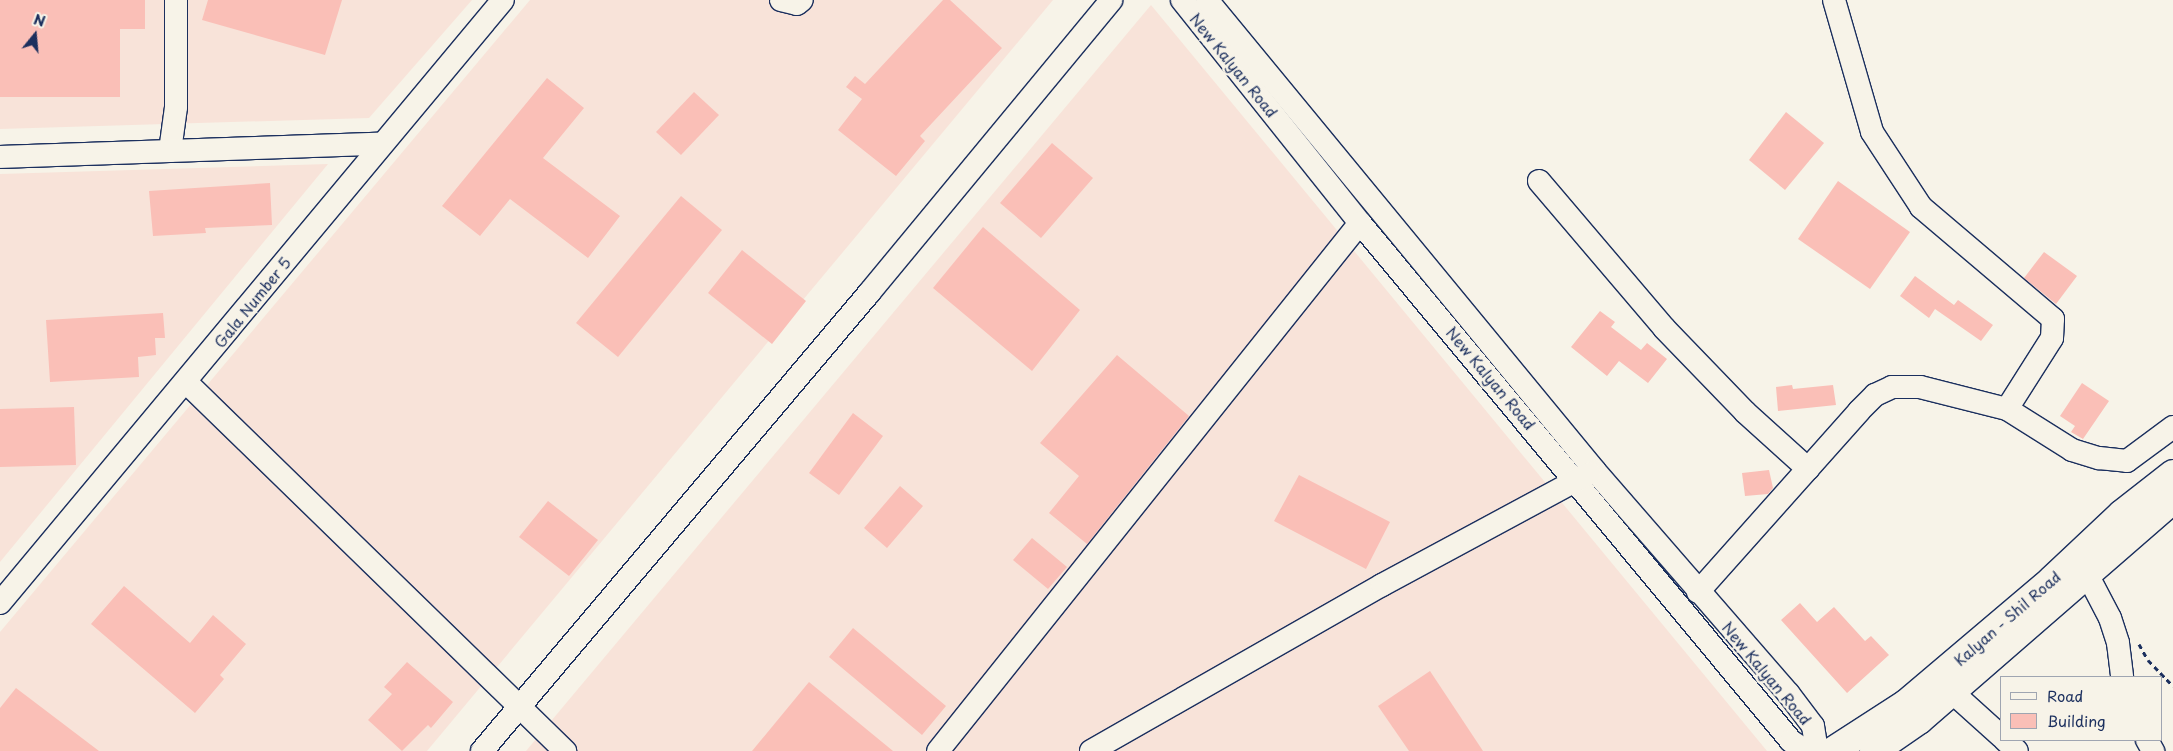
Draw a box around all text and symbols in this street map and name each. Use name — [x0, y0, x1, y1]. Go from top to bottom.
text: N — [31, 9, 48, 32]
north arrow — [10, 10, 60, 60]
street label: New Kalyan Road — [1187, 10, 1281, 120]
street label: Gala Number 5 — [210, 253, 294, 351]
street label: New Kalyan Road — [1443, 324, 1539, 432]
street label: Kalyan - Shil Road — [1950, 567, 2064, 669]
street label: New Kalyan Road — [1719, 619, 1815, 727]
legend — [2000, 676, 2163, 741]
text: Road — [2047, 684, 2083, 707]
text: Building — [2047, 709, 2106, 732]

